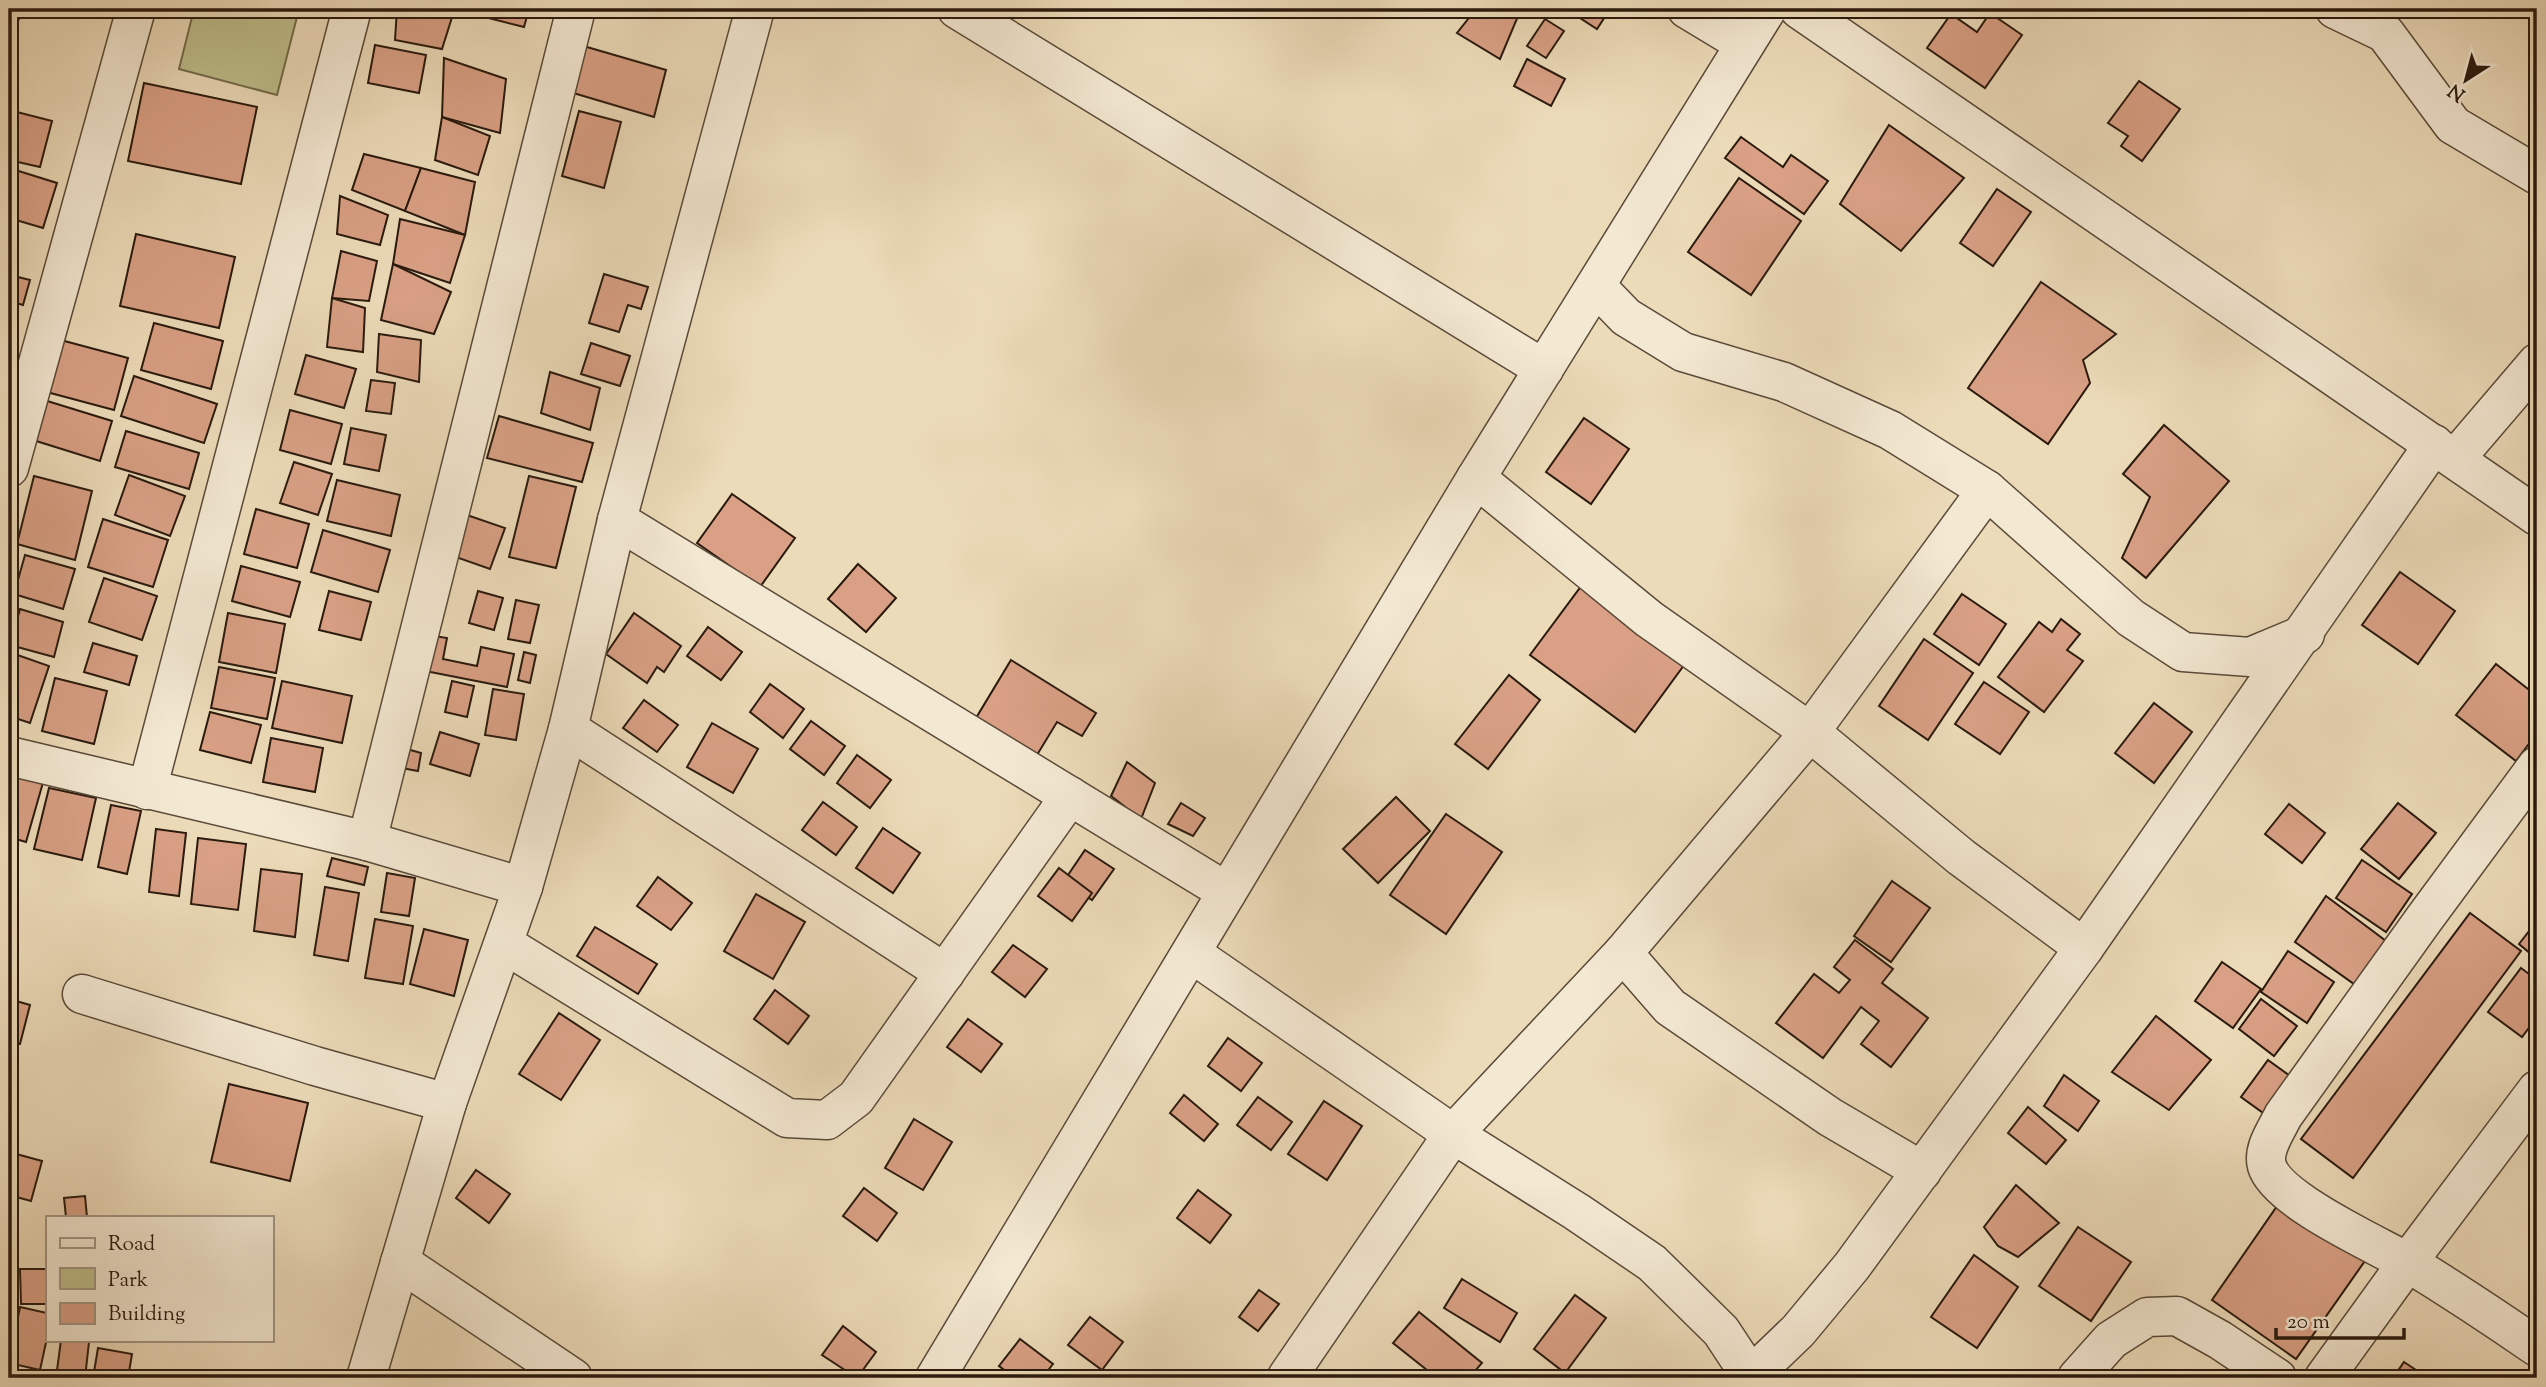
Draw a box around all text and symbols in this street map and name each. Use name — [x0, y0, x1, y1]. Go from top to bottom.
north arrow — [2430, 46, 2500, 116]
text: N — [2443, 76, 2472, 107]
legend — [46, 1216, 273, 1342]
text: Road — [108, 1230, 155, 1260]
text: Park — [108, 1266, 149, 1296]
scale bar — [2276, 1296, 2404, 1340]
text: Building — [108, 1300, 185, 1330]
text: 20 m — [2287, 1308, 2330, 1338]

